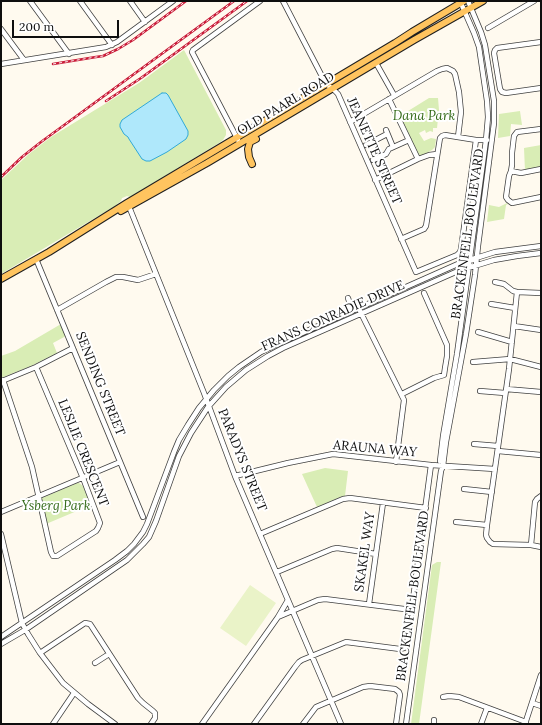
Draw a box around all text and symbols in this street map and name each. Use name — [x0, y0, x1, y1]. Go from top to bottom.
scale bar — [14, 12, 121, 38]
text: 200 m — [19, 19, 54, 34]
street label: OLD PAARL ROAD — [235, 69, 337, 139]
street label: JEANETTE STREET — [343, 95, 405, 207]
park label: Dana Park — [393, 108, 455, 124]
street label: BRACKENFELL BOULEVARD — [448, 148, 488, 320]
street label: FRANS CONRADIE DRIVE — [259, 277, 407, 355]
street label: SENDING STREET — [72, 330, 128, 438]
street label: LESLIE CRESCENT — [54, 397, 112, 509]
street label: PARADYS STREET — [214, 406, 270, 514]
street label: ARAUNA WAY — [332, 438, 418, 460]
park label: Ysberg Park — [22, 498, 90, 514]
street label: BRACKENFELL BOULEVARD — [393, 510, 433, 682]
street label: SKAKEL WAY — [352, 511, 378, 593]

